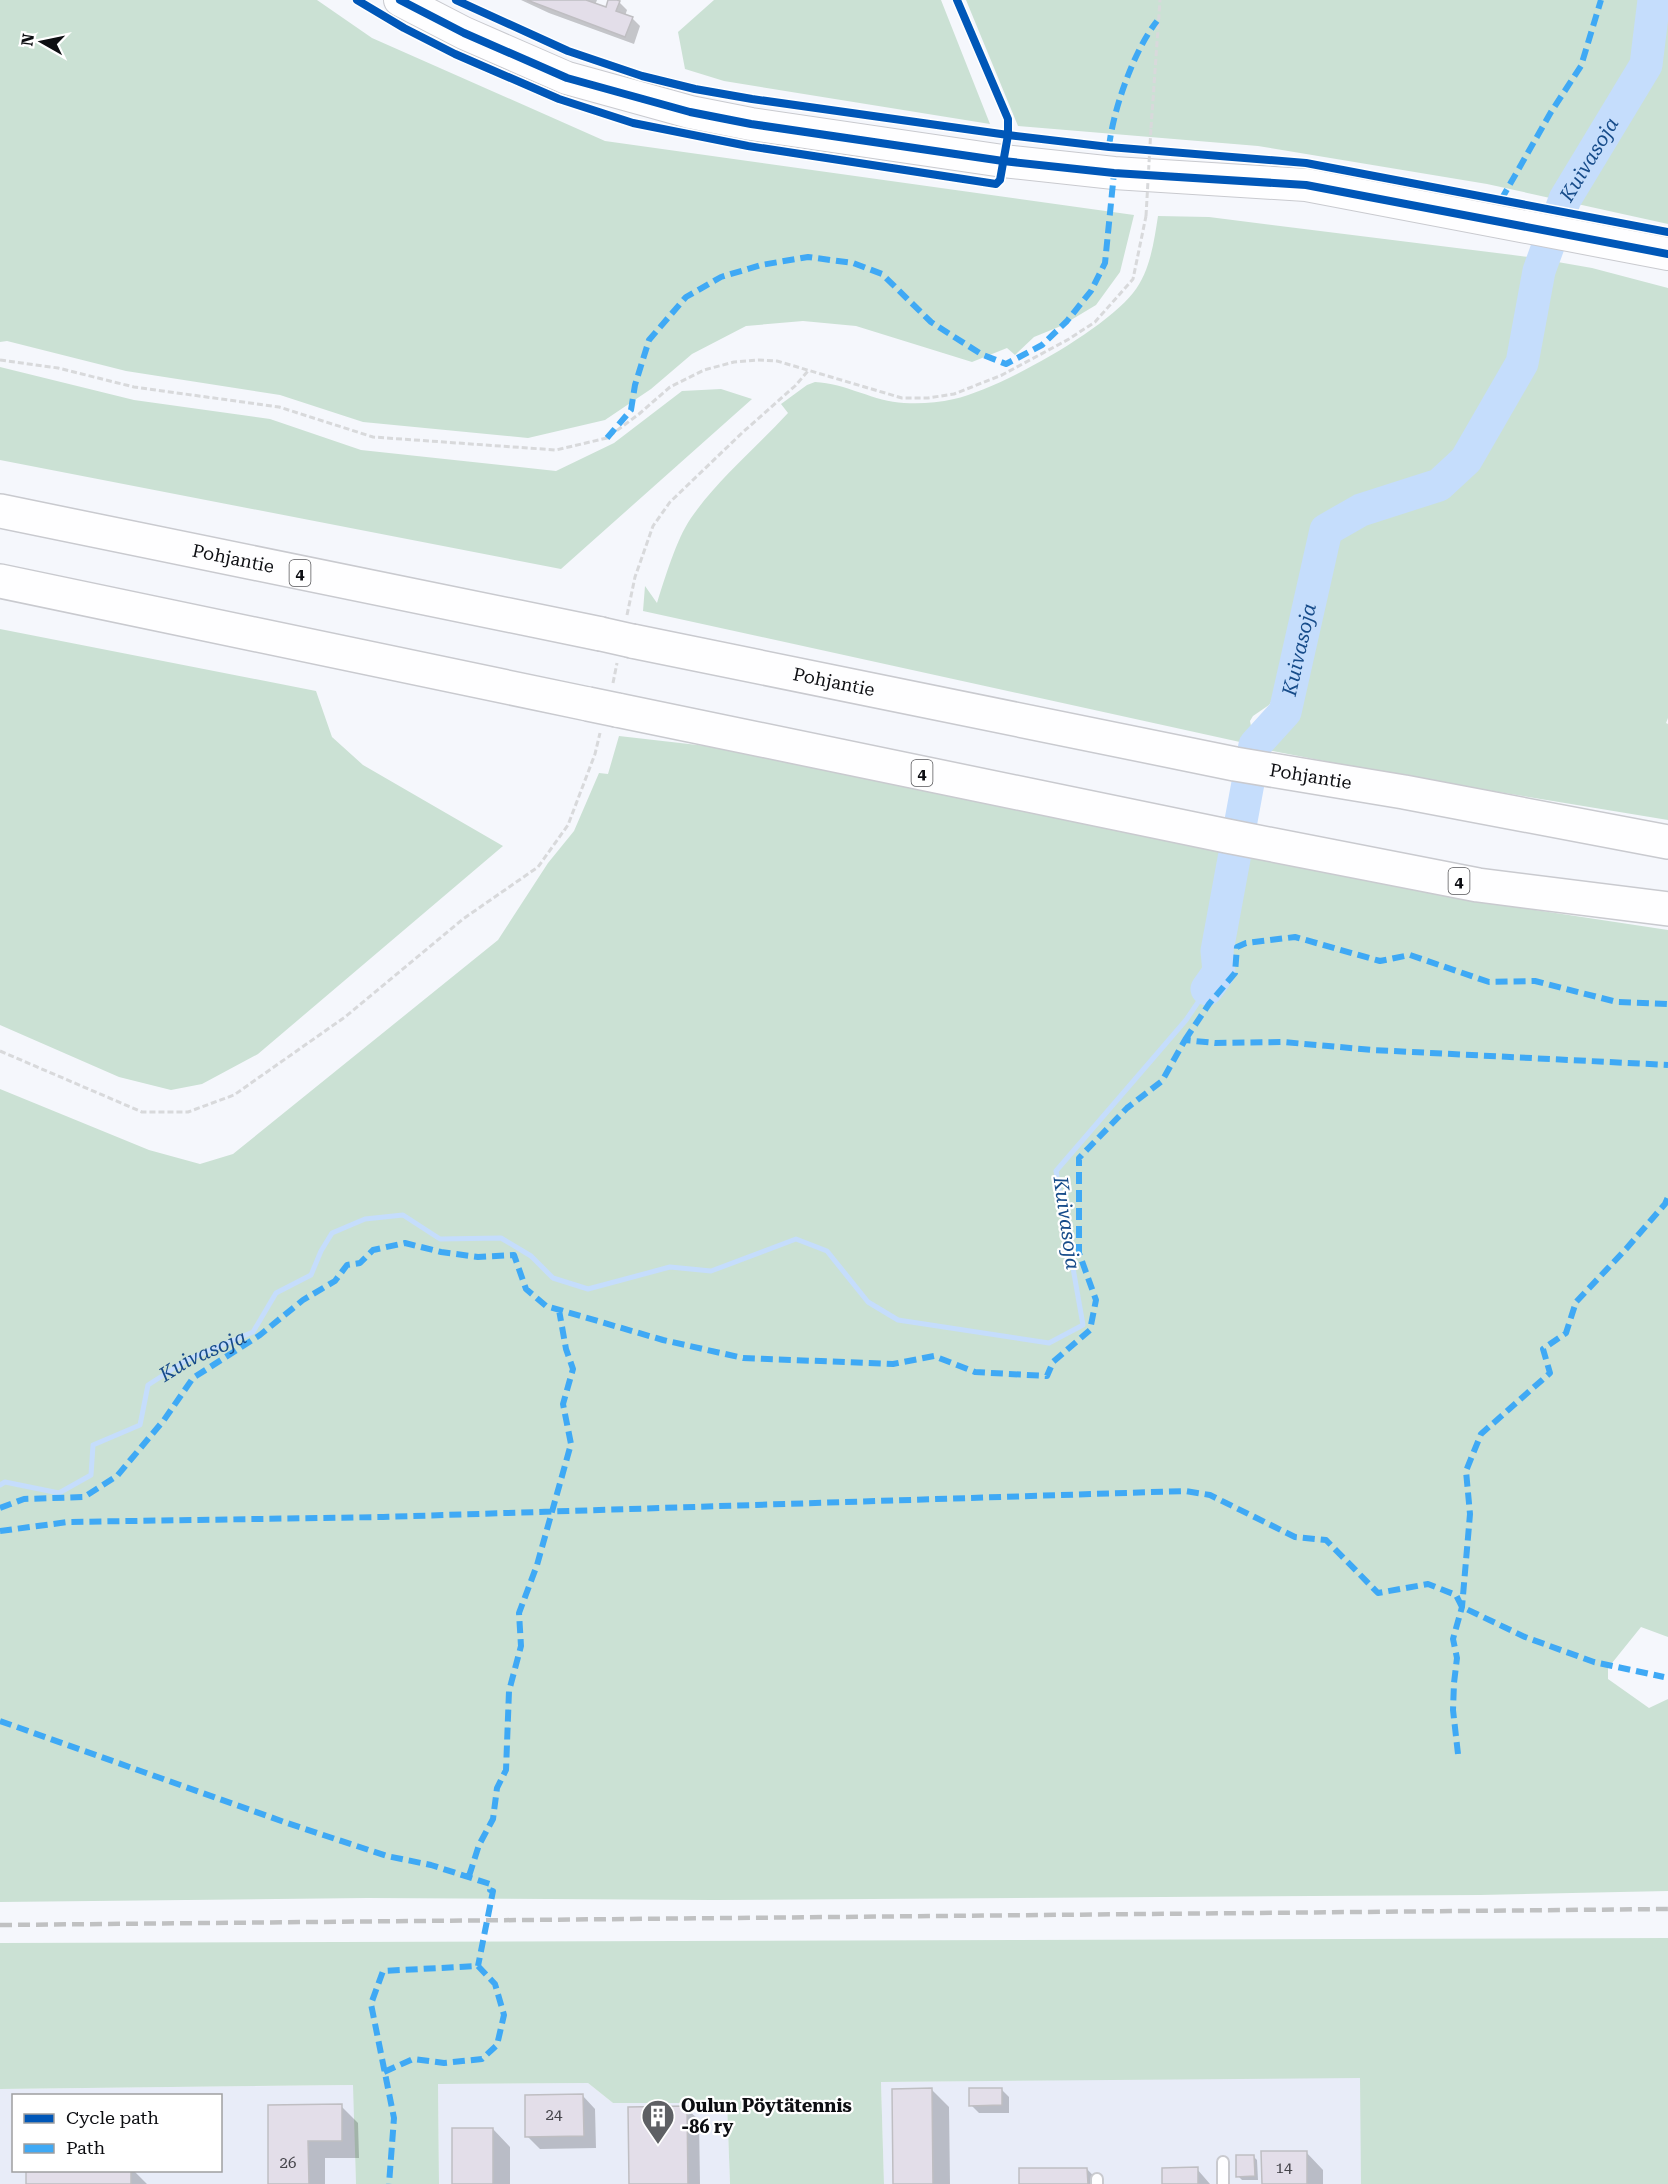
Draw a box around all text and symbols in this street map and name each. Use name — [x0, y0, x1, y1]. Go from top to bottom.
north arrow — [12, 12, 72, 72]
text: N — [17, 32, 38, 47]
water label: Kuivasoja — [1554, 113, 1624, 207]
street label: Pohjantie — [191, 540, 276, 577]
road number: 4 — [290, 560, 310, 586]
water label: Kuivasoja — [1277, 601, 1321, 699]
street label: Pohjantie — [791, 663, 877, 700]
street label: Pohjantie — [1268, 759, 1353, 793]
road number: 4 — [912, 760, 932, 786]
road number: 4 — [1448, 868, 1470, 894]
water label: Kuivasoja — [1048, 1174, 1085, 1271]
water label: Kuivasoja — [154, 1324, 250, 1387]
legend — [12, 2094, 222, 2172]
place label: Oulun Pöytätennis -86 ry — [681, 2095, 852, 2137]
building icon: Oulun Pöytätennis -86 ry — [640, 2098, 676, 2145]
house number: 24 — [546, 2106, 563, 2124]
text: Cycle path — [66, 2107, 159, 2128]
text: Path — [66, 2137, 105, 2158]
house number: 26 — [280, 2154, 296, 2172]
house number: 14 — [1276, 2159, 1293, 2177]

